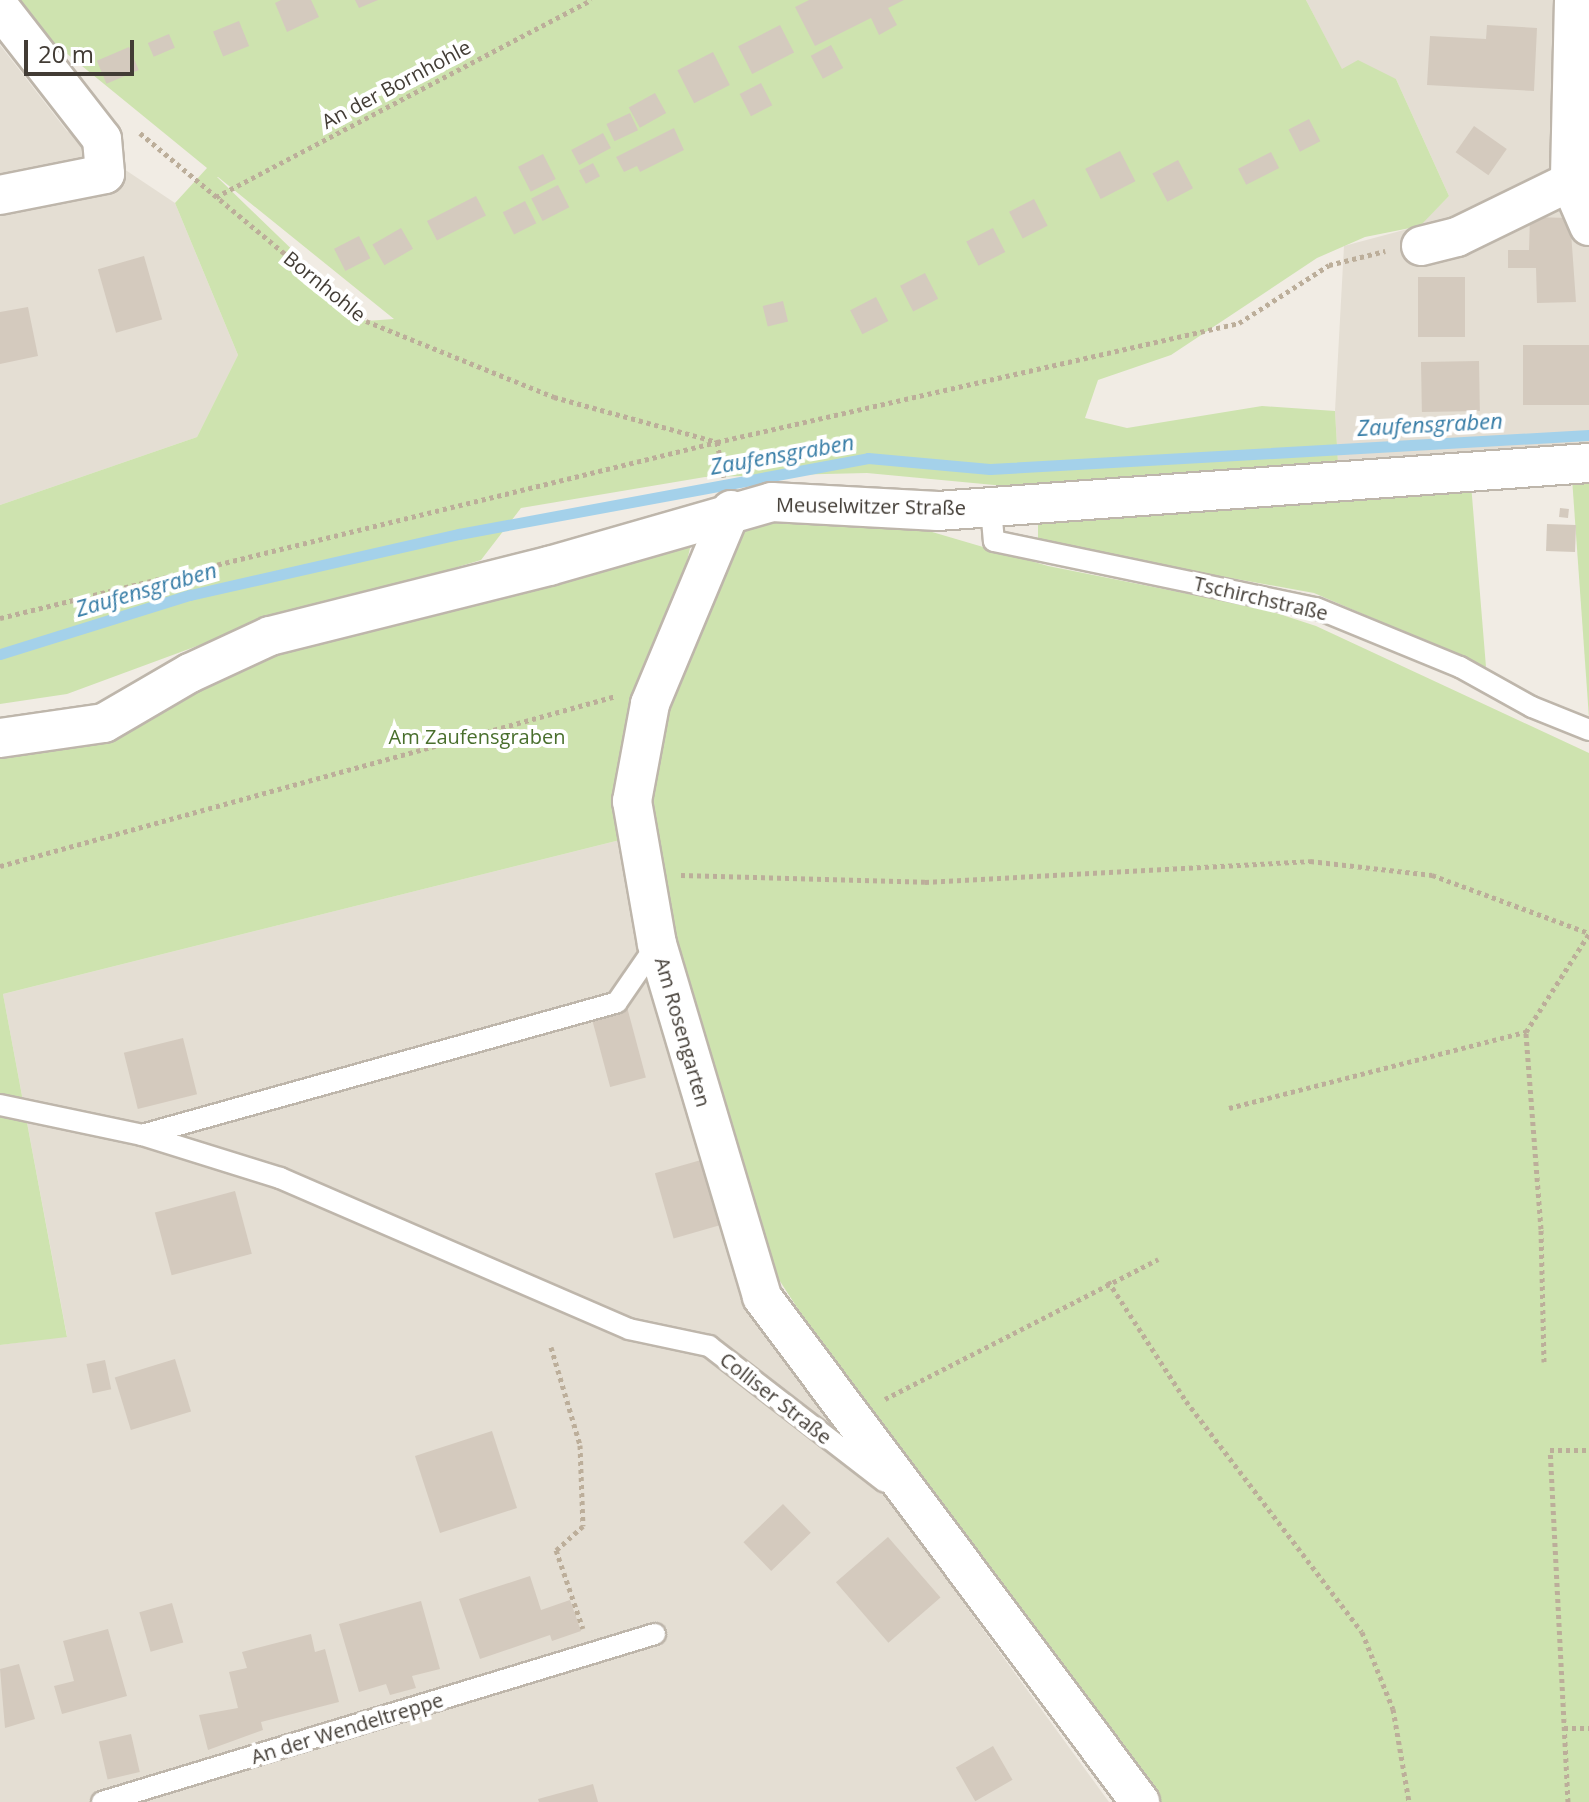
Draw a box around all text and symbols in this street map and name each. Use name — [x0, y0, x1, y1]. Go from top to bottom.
scale bar — [28, 24, 138, 74]
street label: An der Bornhohle — [317, 35, 475, 133]
text: 20 m — [38, 37, 94, 70]
street label: Bornhohle — [279, 246, 371, 326]
water label: Zaufensgraben — [1357, 407, 1503, 441]
water label: Zaufensgraben — [708, 428, 856, 480]
street label: Meuselwitzer Straße — [776, 492, 966, 520]
water label: Zaufensgraben — [72, 556, 220, 622]
street label: Tschirchstraße — [1192, 571, 1330, 625]
park label: Am Zaufensgraben — [389, 724, 565, 748]
street label: Am Rosengarten — [650, 954, 716, 1110]
street label: Colliser Straße — [715, 1347, 837, 1449]
street label: An der Wendeltreppe — [248, 1687, 446, 1769]

